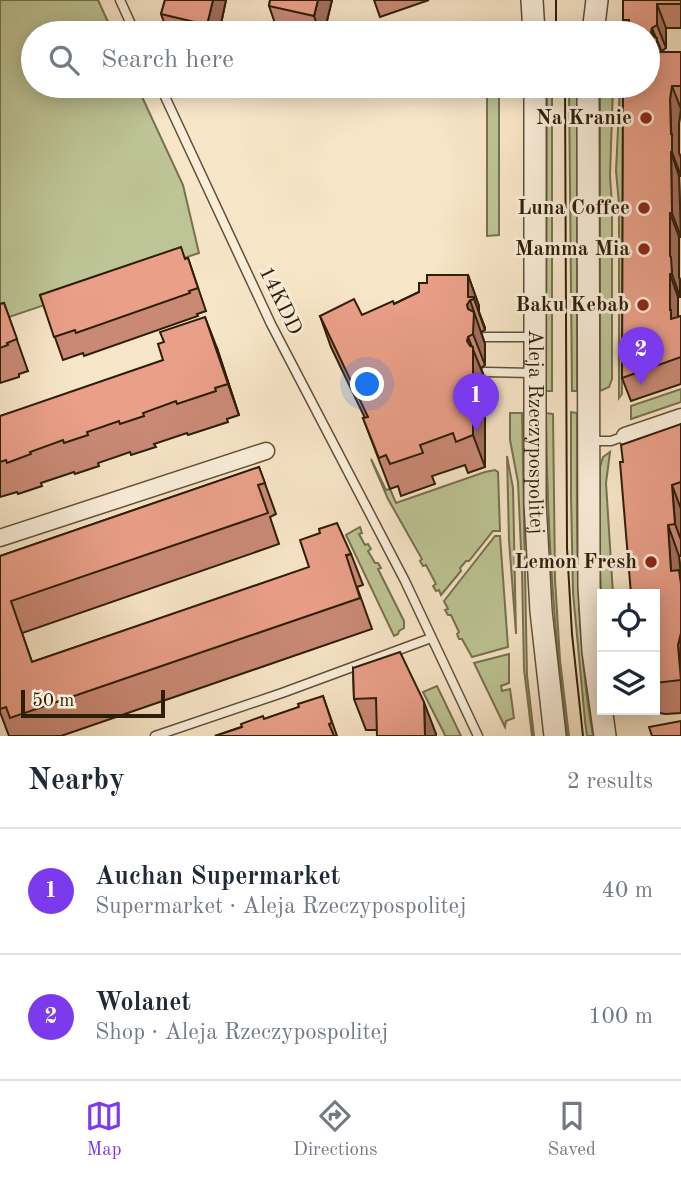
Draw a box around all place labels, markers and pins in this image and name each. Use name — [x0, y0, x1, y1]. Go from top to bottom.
place label: Na Kranie — [536, 108, 632, 129]
marker: Na Kranie — [638, 110, 654, 126]
place label: Luna Coffee — [517, 198, 630, 219]
marker: Luna Coffee — [636, 200, 652, 216]
place label: Mamma Mia — [515, 239, 630, 260]
marker: Mamma Mia — [636, 241, 652, 257]
place label: Baku Kebab — [515, 295, 629, 316]
marker: Baku Kebab — [635, 297, 651, 313]
pin: 2 — [618, 327, 664, 385]
pin: 1 — [453, 373, 499, 431]
place label: Lemon Fresh — [514, 552, 637, 573]
marker: Lemon Fresh — [643, 554, 659, 570]

